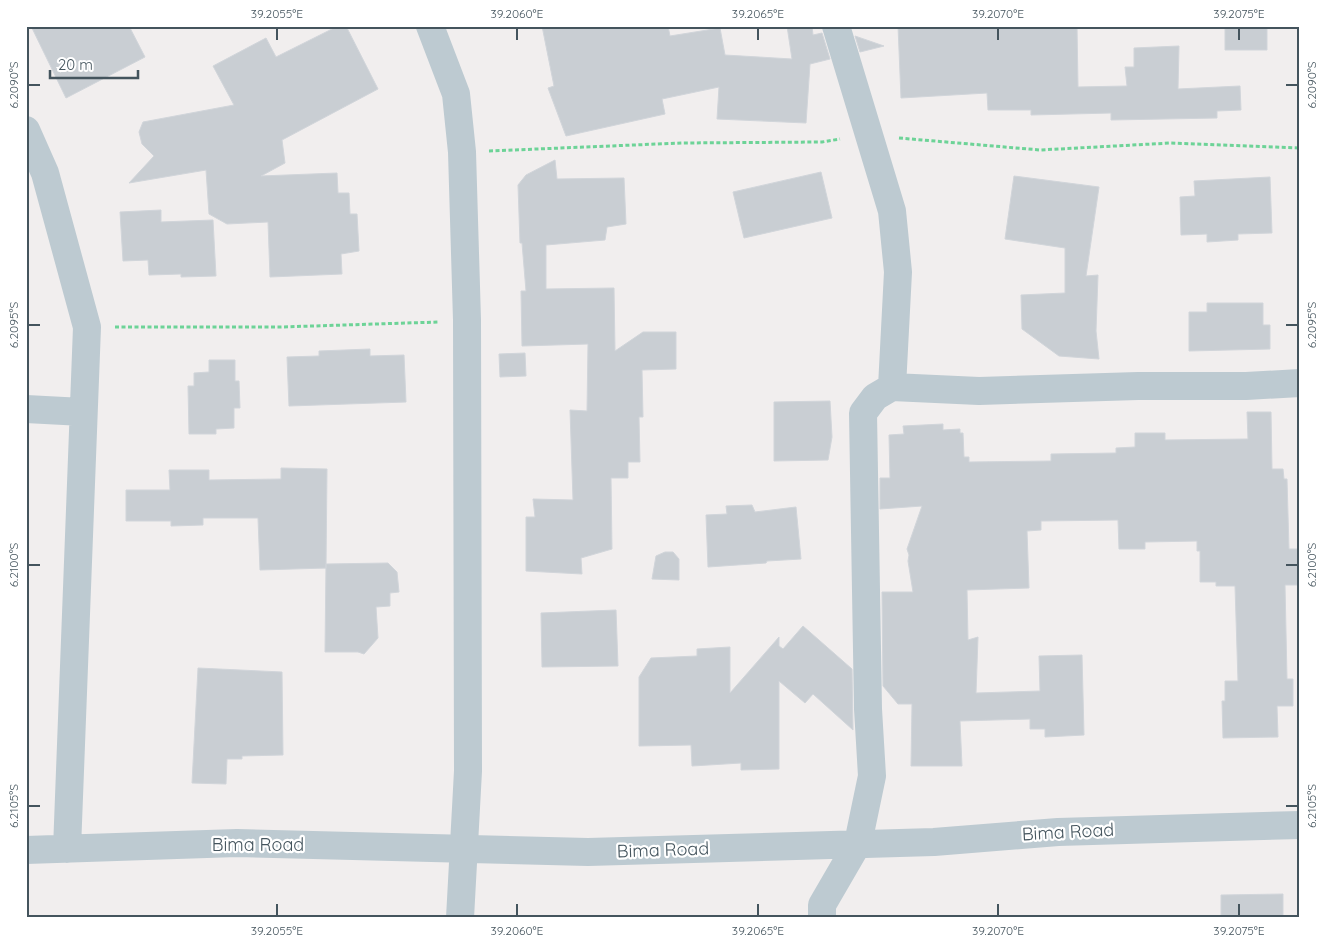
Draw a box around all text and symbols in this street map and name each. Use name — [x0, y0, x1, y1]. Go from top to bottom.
text: 39.2055°E — [251, 6, 303, 21]
text: 39.2060°E — [491, 6, 544, 21]
text: 39.2065°E — [732, 6, 784, 21]
text: 39.2070°E — [972, 6, 1024, 21]
text: 39.2075°E — [1213, 6, 1265, 21]
scale bar — [50, 48, 138, 80]
text: 20 m — [58, 55, 93, 74]
text: 6.2090°S — [6, 61, 21, 108]
text: 6.2090°S — [1304, 61, 1319, 108]
text: 6.2095°S — [6, 302, 21, 348]
text: 6.2095°S — [1304, 302, 1319, 348]
text: 6.2100°S — [6, 542, 21, 587]
text: 6.2100°S — [1304, 542, 1319, 587]
text: 6.2105°S — [6, 784, 21, 828]
text: 6.2105°S — [1304, 784, 1319, 828]
street label: Bima Road — [1021, 818, 1115, 845]
street label: Bima Road — [212, 833, 304, 856]
street label: Bima Road — [616, 836, 710, 863]
text: 39.2055°E — [251, 923, 303, 938]
text: 39.2060°E — [491, 923, 544, 938]
text: 39.2065°E — [732, 923, 784, 938]
text: 39.2070°E — [972, 923, 1024, 938]
text: 39.2075°E — [1213, 923, 1265, 938]

